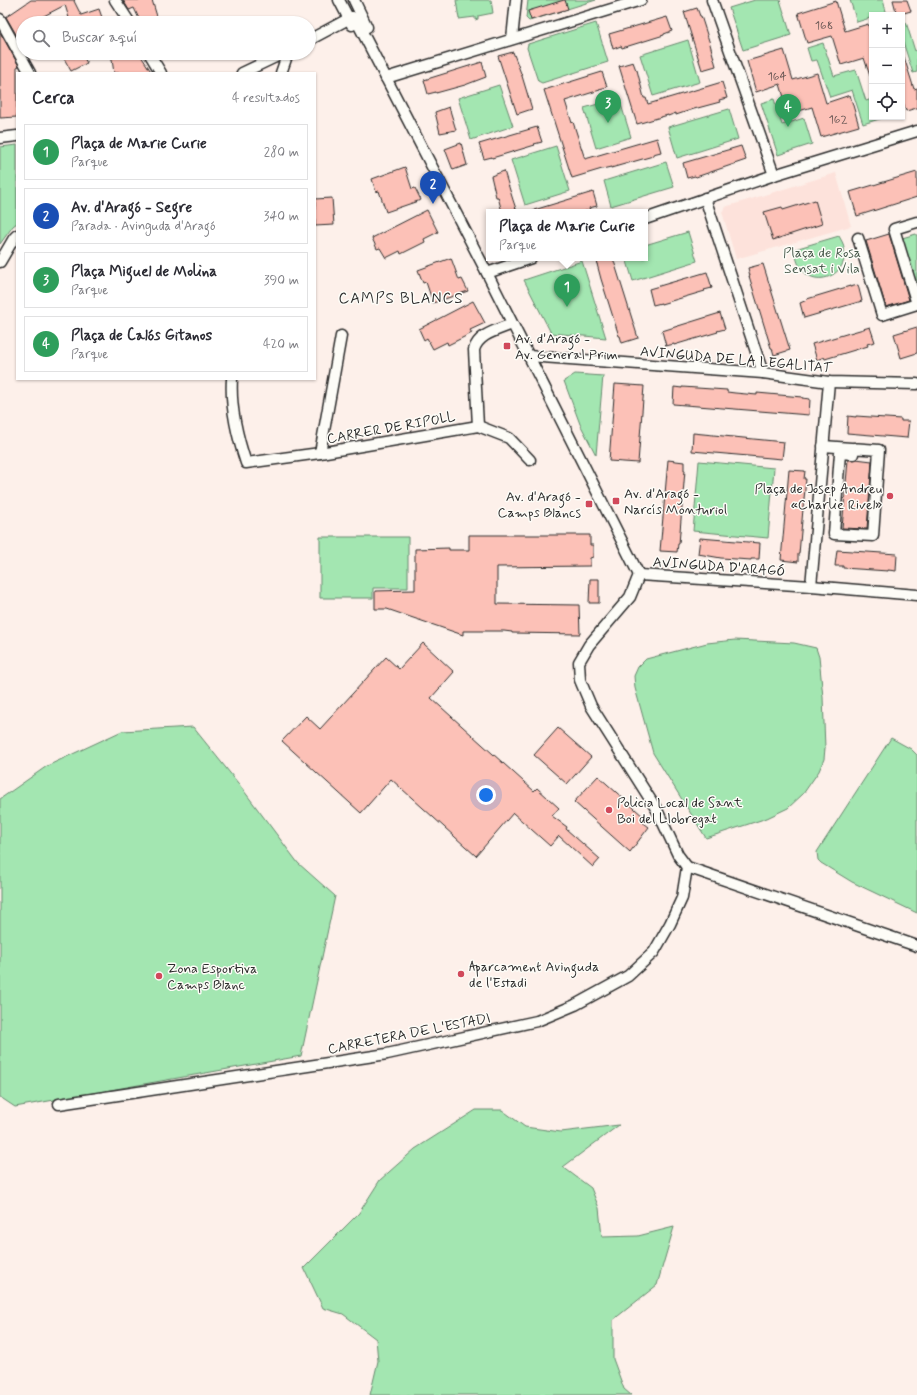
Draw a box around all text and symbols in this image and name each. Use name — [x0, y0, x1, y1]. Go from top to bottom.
map controls — [869, 12, 905, 120]
button: + — [869, 12, 905, 48]
search box — [16, 16, 316, 60]
house number: 168 — [815, 18, 833, 34]
icon: search — [30, 27, 52, 49]
text: Buscar aquí — [62, 28, 137, 48]
button: − — [869, 48, 905, 84]
house number: 164 — [767, 69, 787, 85]
button: locate — [869, 84, 905, 120]
text: Cerca — [32, 87, 75, 109]
text: 4 resultados — [232, 90, 300, 107]
pin: 3 — [595, 90, 621, 123]
pin: 4 — [775, 94, 801, 127]
house number: 162 — [828, 112, 848, 128]
text: Plaça de Marie Curie — [71, 134, 207, 154]
text: 1 — [43, 144, 49, 161]
text: 280 m — [264, 144, 299, 161]
text: Parque — [71, 154, 108, 171]
pin: 2 — [420, 171, 446, 204]
text: Av. d'Aragó - Segre — [71, 198, 192, 218]
text: 2 — [43, 208, 49, 225]
text: 340 m — [264, 208, 299, 225]
popup — [486, 209, 648, 261]
text: Plaça de Marie Curie — [499, 217, 635, 237]
text: Parada · Avinguda d'Aragó — [71, 218, 215, 235]
text: Parque — [499, 237, 537, 254]
park label: Plaça de Rosa Sensat i Vila — [783, 244, 861, 278]
text: Plaça Miguel de Molina — [71, 262, 217, 282]
text: 3 — [43, 272, 49, 289]
text: 390 m — [264, 272, 299, 289]
pin: 1 — [554, 274, 580, 307]
text: Parque — [71, 282, 108, 299]
district label: CAMPS BLANCS — [339, 289, 463, 309]
text: Plaça de Calós Gitanos — [71, 326, 212, 346]
place label: Av. d'Aragó - Av. General Prim — [515, 330, 618, 364]
text: 4 — [42, 336, 50, 353]
text: 420 m — [263, 336, 299, 353]
marker: Av. d'Aragó - Av. General Prim — [502, 341, 512, 351]
street label: AVINGUDA DE LA LEGALITAT — [639, 343, 833, 377]
text: Parque — [71, 346, 108, 363]
street label: CARRER DE RIPOLL — [326, 408, 457, 448]
place label: Plaça de Josep Andreu «Charlie Rivel» — [754, 480, 882, 514]
place label: Av. d'Aragó - Narcís Monturiol — [624, 485, 727, 519]
place label: Av. d'Aragó - Camps Blancs — [497, 488, 581, 522]
marker: Plaça de Josep Andreu «Charlie Rivel» — [885, 491, 895, 501]
marker: Av. d'Aragó - Narcís Monturiol — [611, 496, 621, 506]
marker: Av. d'Aragó - Camps Blancs — [584, 499, 594, 509]
street label: AVINGUDA D'ARAGÓ — [652, 553, 786, 581]
your location — [476, 785, 496, 805]
place label: Policia Local de Sant Boi del Llobregat — [617, 794, 743, 828]
marker: Policia Local de Sant Boi del Llobregat — [604, 805, 614, 815]
place label: Aparcament Avinguda de l'Estadi — [469, 958, 599, 992]
place label: Zona Esportiva Camps Blanc — [167, 960, 257, 994]
marker: Aparcament Avinguda de l'Estadi — [456, 969, 466, 979]
marker: Zona Esportiva Camps Blanc — [154, 971, 164, 981]
street label: CARRETERA DE L'ESTADI — [326, 1009, 492, 1059]

